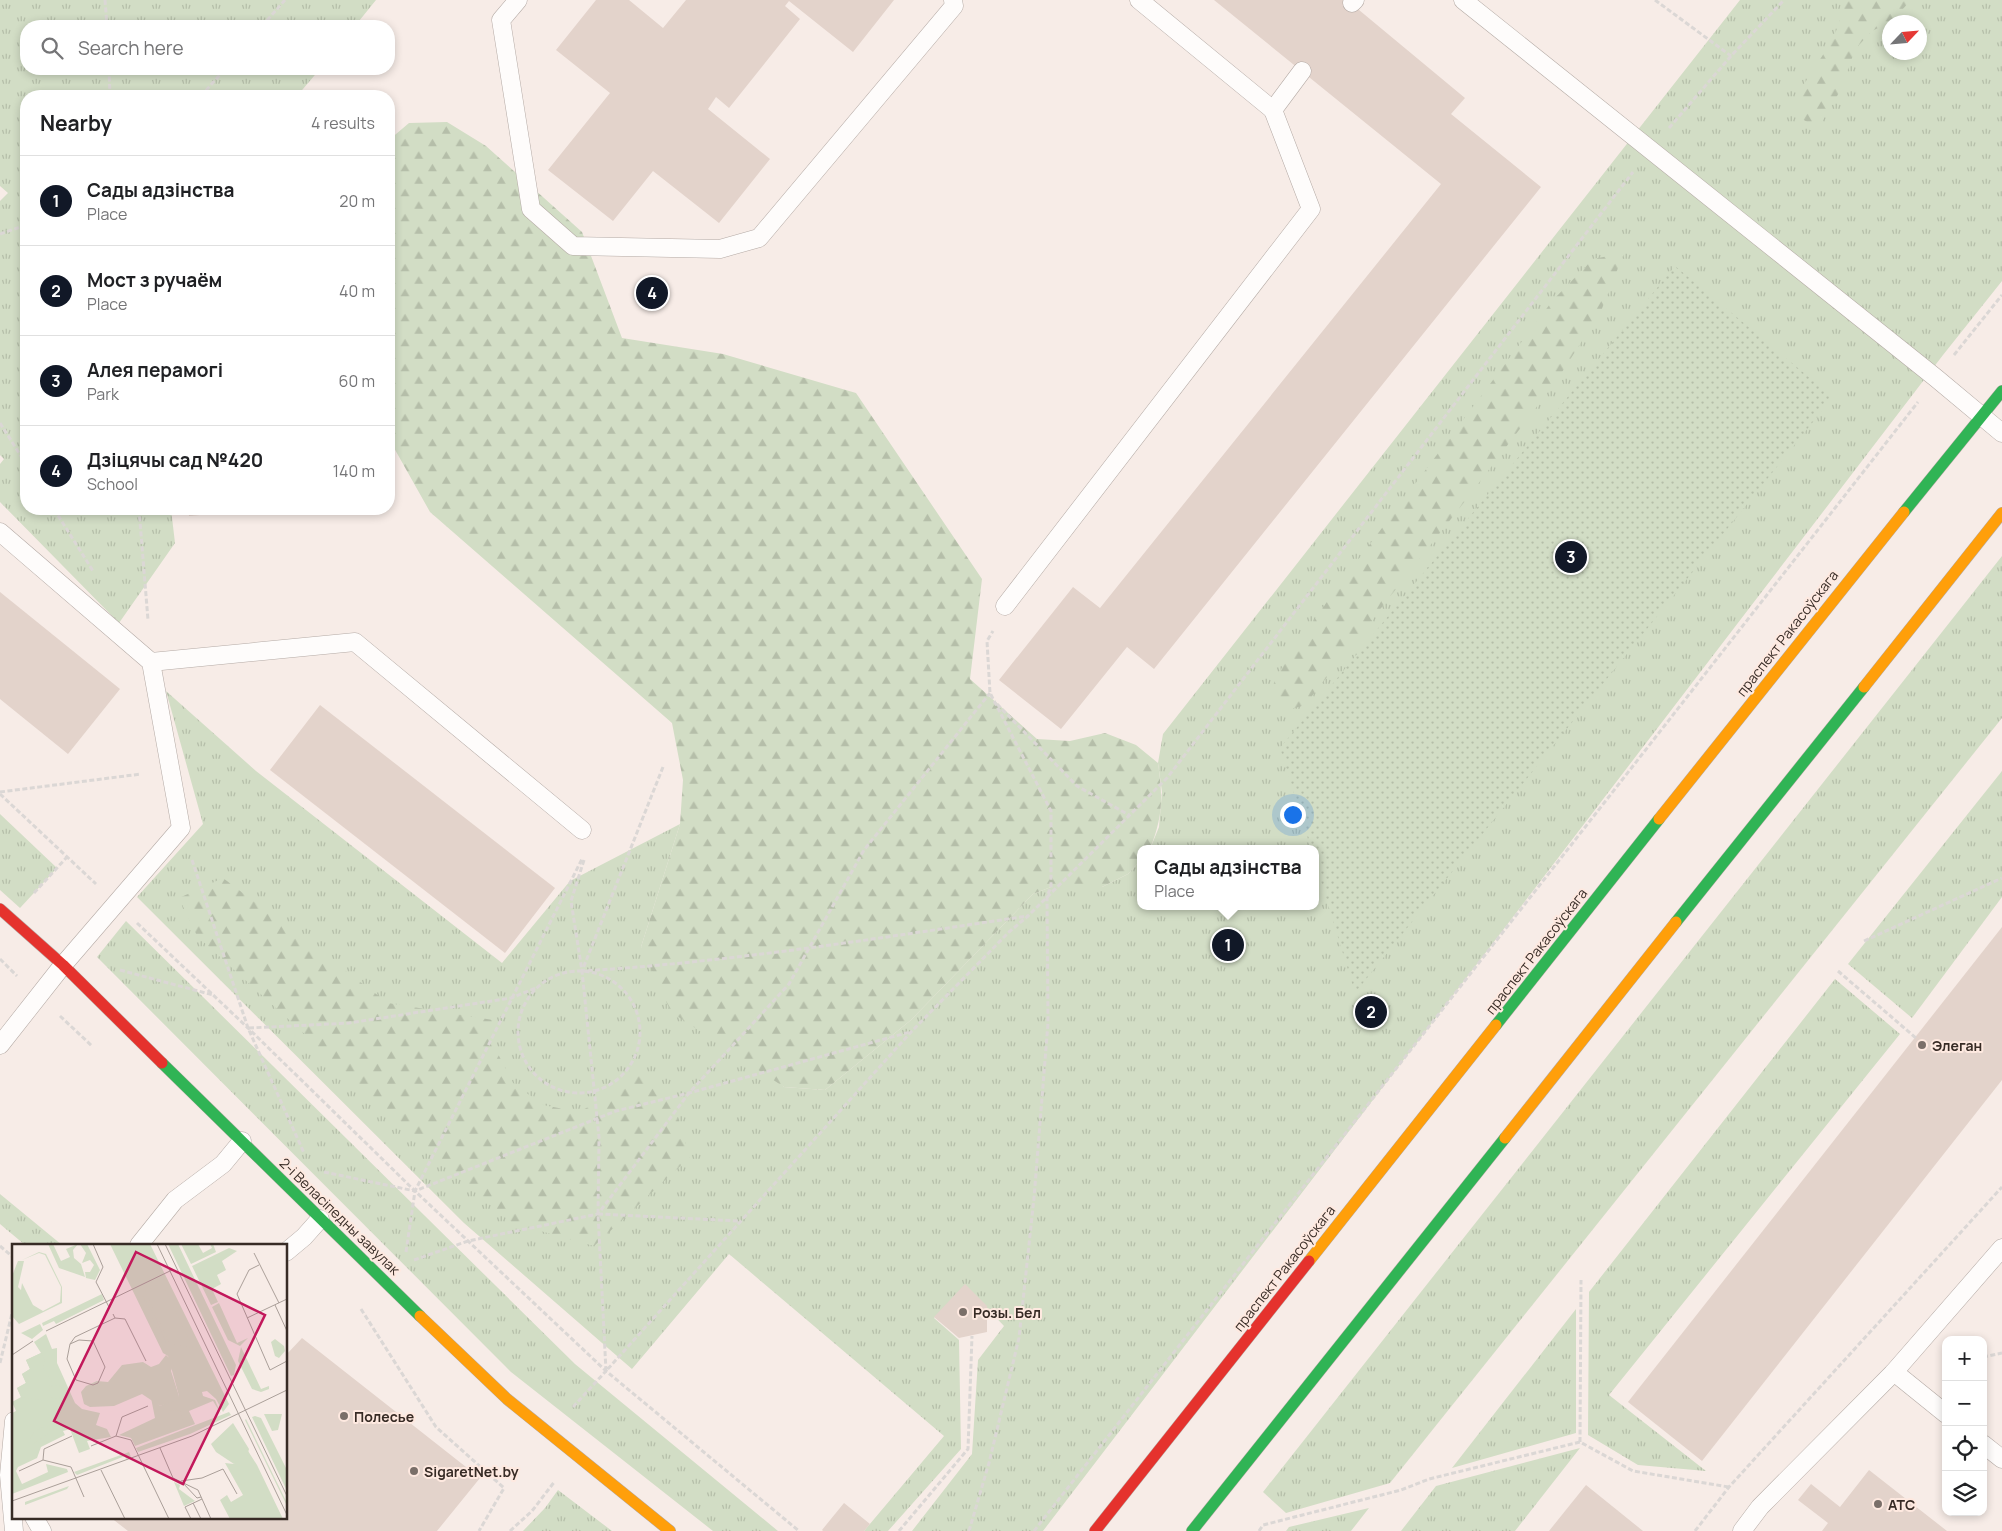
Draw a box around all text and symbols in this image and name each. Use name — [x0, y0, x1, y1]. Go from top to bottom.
north arrow — [1882, 15, 1927, 60]
search box — [20, 20, 395, 75]
icon: search — [38, 34, 66, 62]
text: Search here — [78, 35, 184, 61]
text: Nearby — [40, 109, 112, 137]
text: 4 results — [311, 112, 375, 134]
text: Сады адзінства — [87, 177, 234, 203]
text: 1 — [52, 190, 60, 212]
text: 20 m — [339, 190, 375, 212]
text: Place — [87, 203, 127, 225]
text: Мост з ручаём — [87, 267, 222, 293]
pin: 4 — [636, 274, 668, 312]
text: 2 — [51, 280, 61, 302]
text: 40 m — [339, 280, 375, 302]
text: Place — [87, 293, 127, 315]
text: Алея перамогі — [87, 357, 223, 383]
text: 3 — [51, 370, 61, 392]
text: 60 m — [339, 370, 375, 392]
text: Park — [87, 383, 119, 405]
text: Дзіцячы сад №420 — [87, 447, 263, 473]
text: 4 — [51, 460, 61, 482]
text: 140 m — [333, 460, 375, 482]
text: School — [87, 473, 138, 495]
pin: 3 — [1555, 538, 1587, 576]
street label: праспект Ракасоўскага — [1732, 566, 1842, 700]
your location — [1280, 802, 1306, 828]
popup — [1137, 845, 1319, 910]
text: Сады адзінства — [1154, 854, 1302, 880]
text: Place — [1154, 880, 1195, 902]
street label: праспект Ракасоўскага — [1481, 884, 1591, 1018]
pin: 1 — [1212, 926, 1244, 964]
pin: 2 — [1355, 993, 1387, 1031]
place label: Элеган — [1932, 1036, 1982, 1055]
marker: Элеган — [1916, 1039, 1928, 1051]
street label: 2-і Веласіпедны завулак — [276, 1153, 405, 1279]
street label: праспект Ракасоўскага — [1229, 1201, 1339, 1335]
inset map — [12, 1244, 288, 1518]
place label: Розы. Бел — [973, 1303, 1041, 1322]
marker: Розы. Бел — [957, 1306, 969, 1318]
map controls — [1942, 1336, 1987, 1516]
button: + — [1942, 1336, 1987, 1381]
button: − — [1942, 1381, 1987, 1426]
place label: Полесье — [354, 1407, 414, 1426]
marker: Полесье — [338, 1410, 350, 1422]
button: locate — [1942, 1426, 1987, 1471]
place label: SigaretNet.by — [424, 1462, 519, 1481]
marker: SigaretNet.by — [408, 1465, 420, 1477]
button: layers — [1942, 1471, 1987, 1516]
place label: АТС — [1888, 1495, 1915, 1514]
marker: АТС — [1872, 1498, 1884, 1510]

